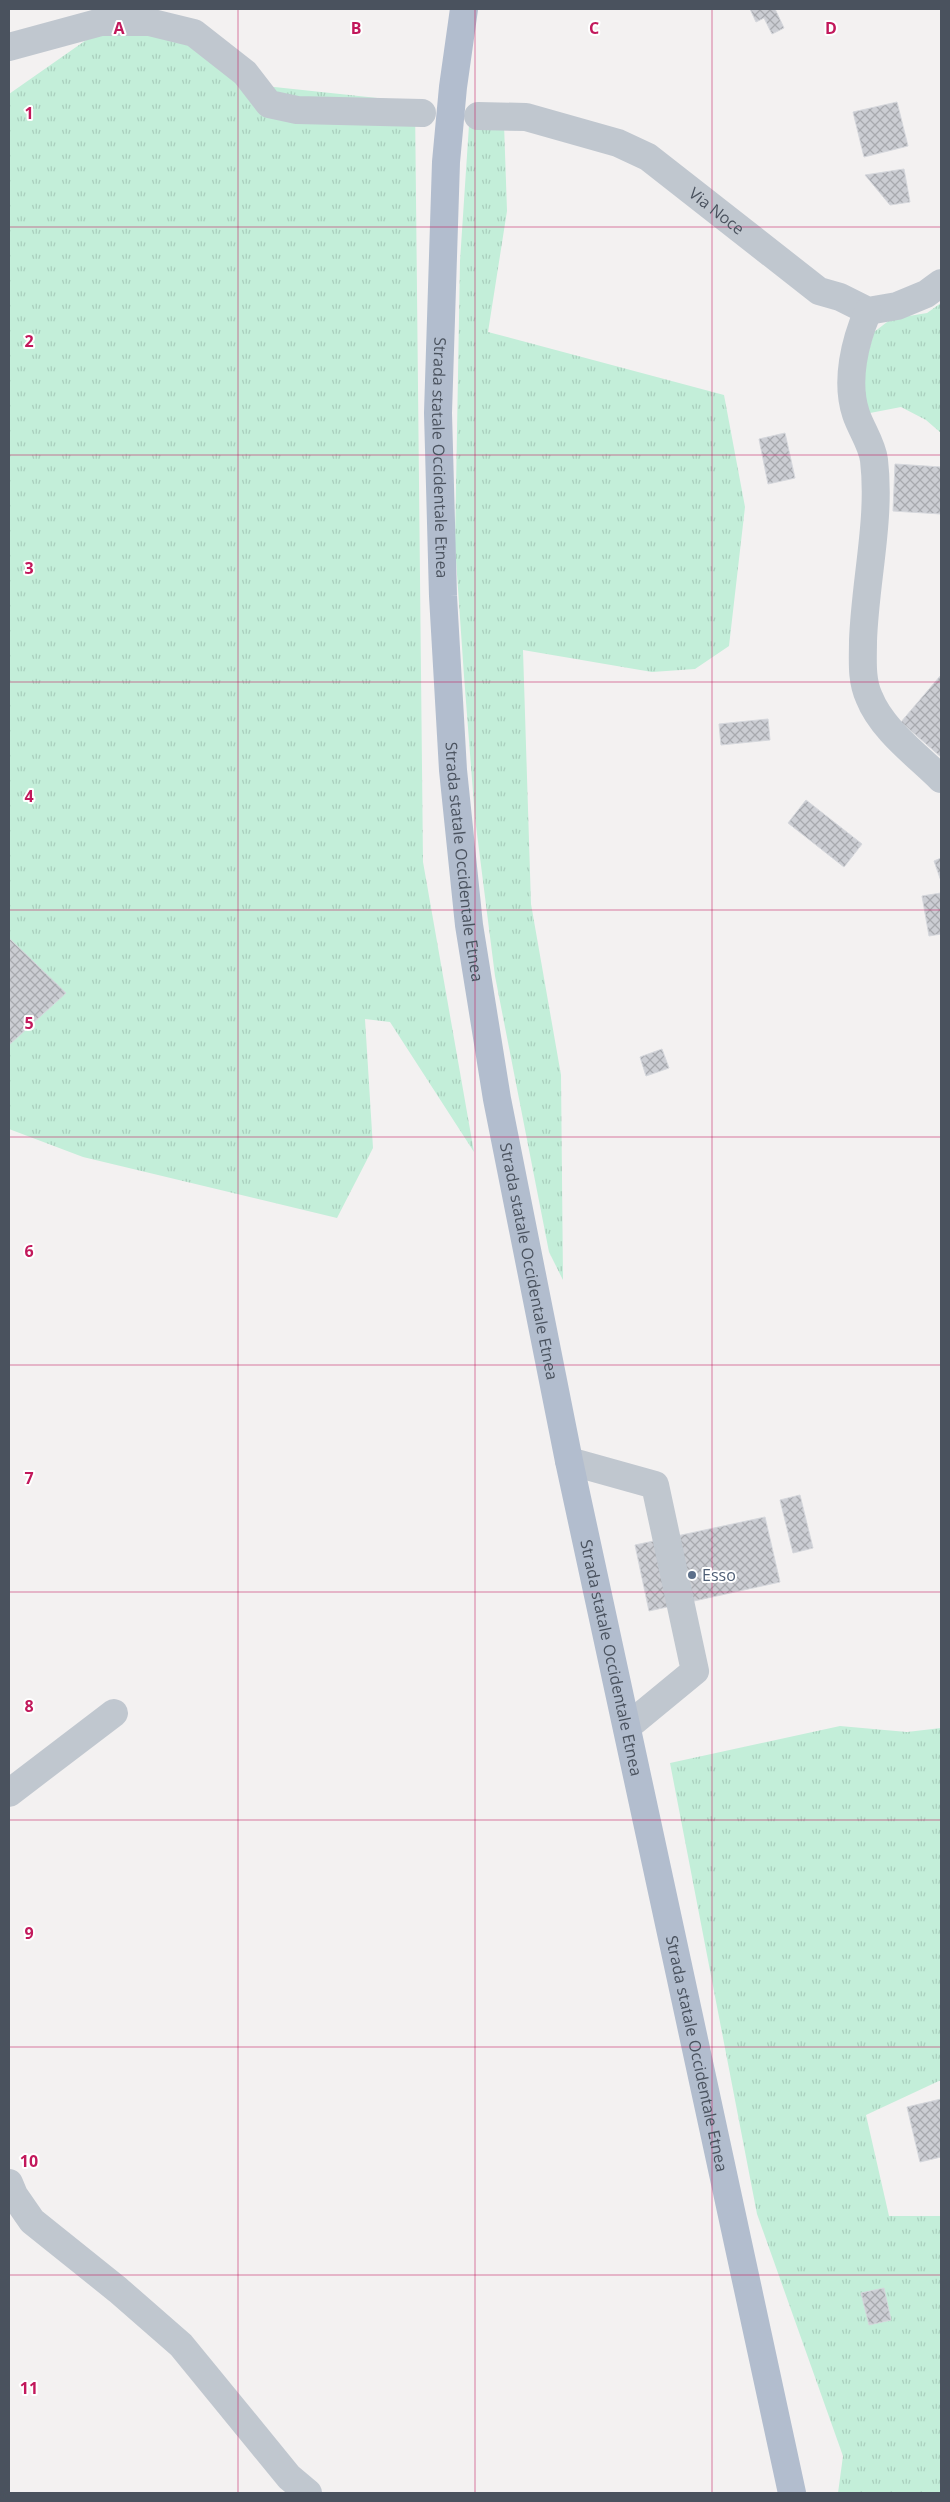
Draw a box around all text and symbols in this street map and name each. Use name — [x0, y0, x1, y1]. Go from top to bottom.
text: A — [113, 17, 125, 39]
text: B — [351, 17, 361, 39]
text: C — [589, 17, 599, 39]
text: D — [825, 17, 837, 39]
text: 1 — [24, 102, 34, 124]
street label: Via Noce — [684, 182, 749, 240]
text: 2 — [24, 330, 34, 352]
street label: Strada statale Occidentale Etnea — [427, 337, 454, 579]
text: 3 — [24, 557, 34, 579]
street label: Strada statale Occidentale Etnea — [440, 741, 489, 983]
text: 4 — [24, 785, 34, 807]
text: 5 — [24, 1012, 34, 1034]
street label: Strada statale Occidentale Etnea — [495, 1141, 564, 1382]
text: 6 — [24, 1240, 34, 1262]
text: 7 — [24, 1467, 34, 1489]
street label: Strada statale Occidentale Etnea — [575, 1537, 648, 1778]
place label: Esso — [702, 1564, 736, 1586]
marker: Esso — [686, 1569, 698, 1581]
text: 8 — [24, 1695, 34, 1717]
text: 9 — [24, 1922, 34, 1944]
street label: Strada statale Occidentale Etnea — [661, 1933, 733, 2174]
text: 10 — [20, 2150, 38, 2172]
text: 11 — [20, 2377, 38, 2399]

